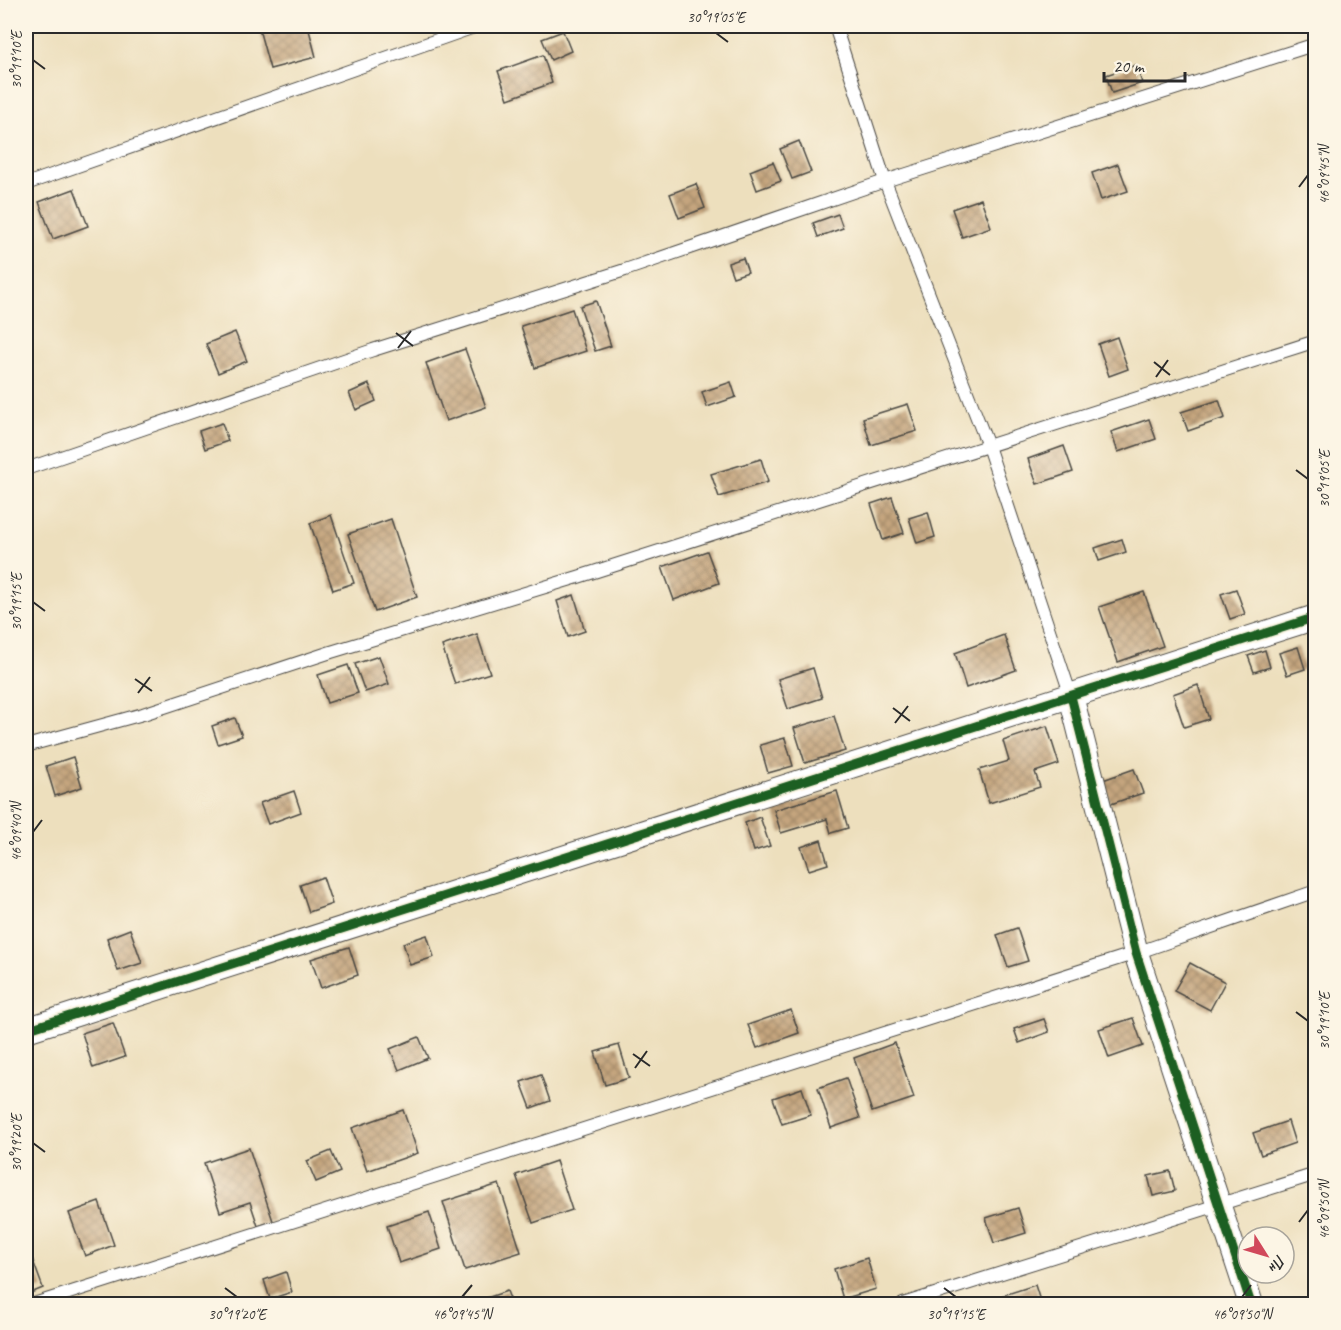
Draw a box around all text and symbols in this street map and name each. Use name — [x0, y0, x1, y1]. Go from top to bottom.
text: 30°19'05"E — [687, 8, 747, 27]
text: 30°19'10"E — [7, 29, 26, 89]
scale bar — [1104, 45, 1185, 83]
text: 20 m — [1113, 55, 1146, 77]
text: 46°09'45"N — [1315, 142, 1334, 205]
text: 30°19'05"E — [1315, 448, 1334, 508]
text: 30°19'15"E — [7, 571, 26, 631]
text: 46°09'40"N — [7, 799, 26, 862]
text: 30°19'10"E — [1315, 990, 1334, 1050]
text: 30°19'20"E — [7, 1112, 26, 1172]
text: 46°09'50"N — [1315, 1177, 1334, 1240]
north arrow — [1236, 1225, 1296, 1285]
text: Пн — [1264, 1251, 1290, 1277]
text: 30°19'20"E — [208, 1305, 268, 1324]
text: 46°09'45"N — [432, 1305, 495, 1324]
text: 30°19'15"E — [927, 1305, 987, 1324]
text: 46°09'50"N — [1212, 1305, 1275, 1324]

